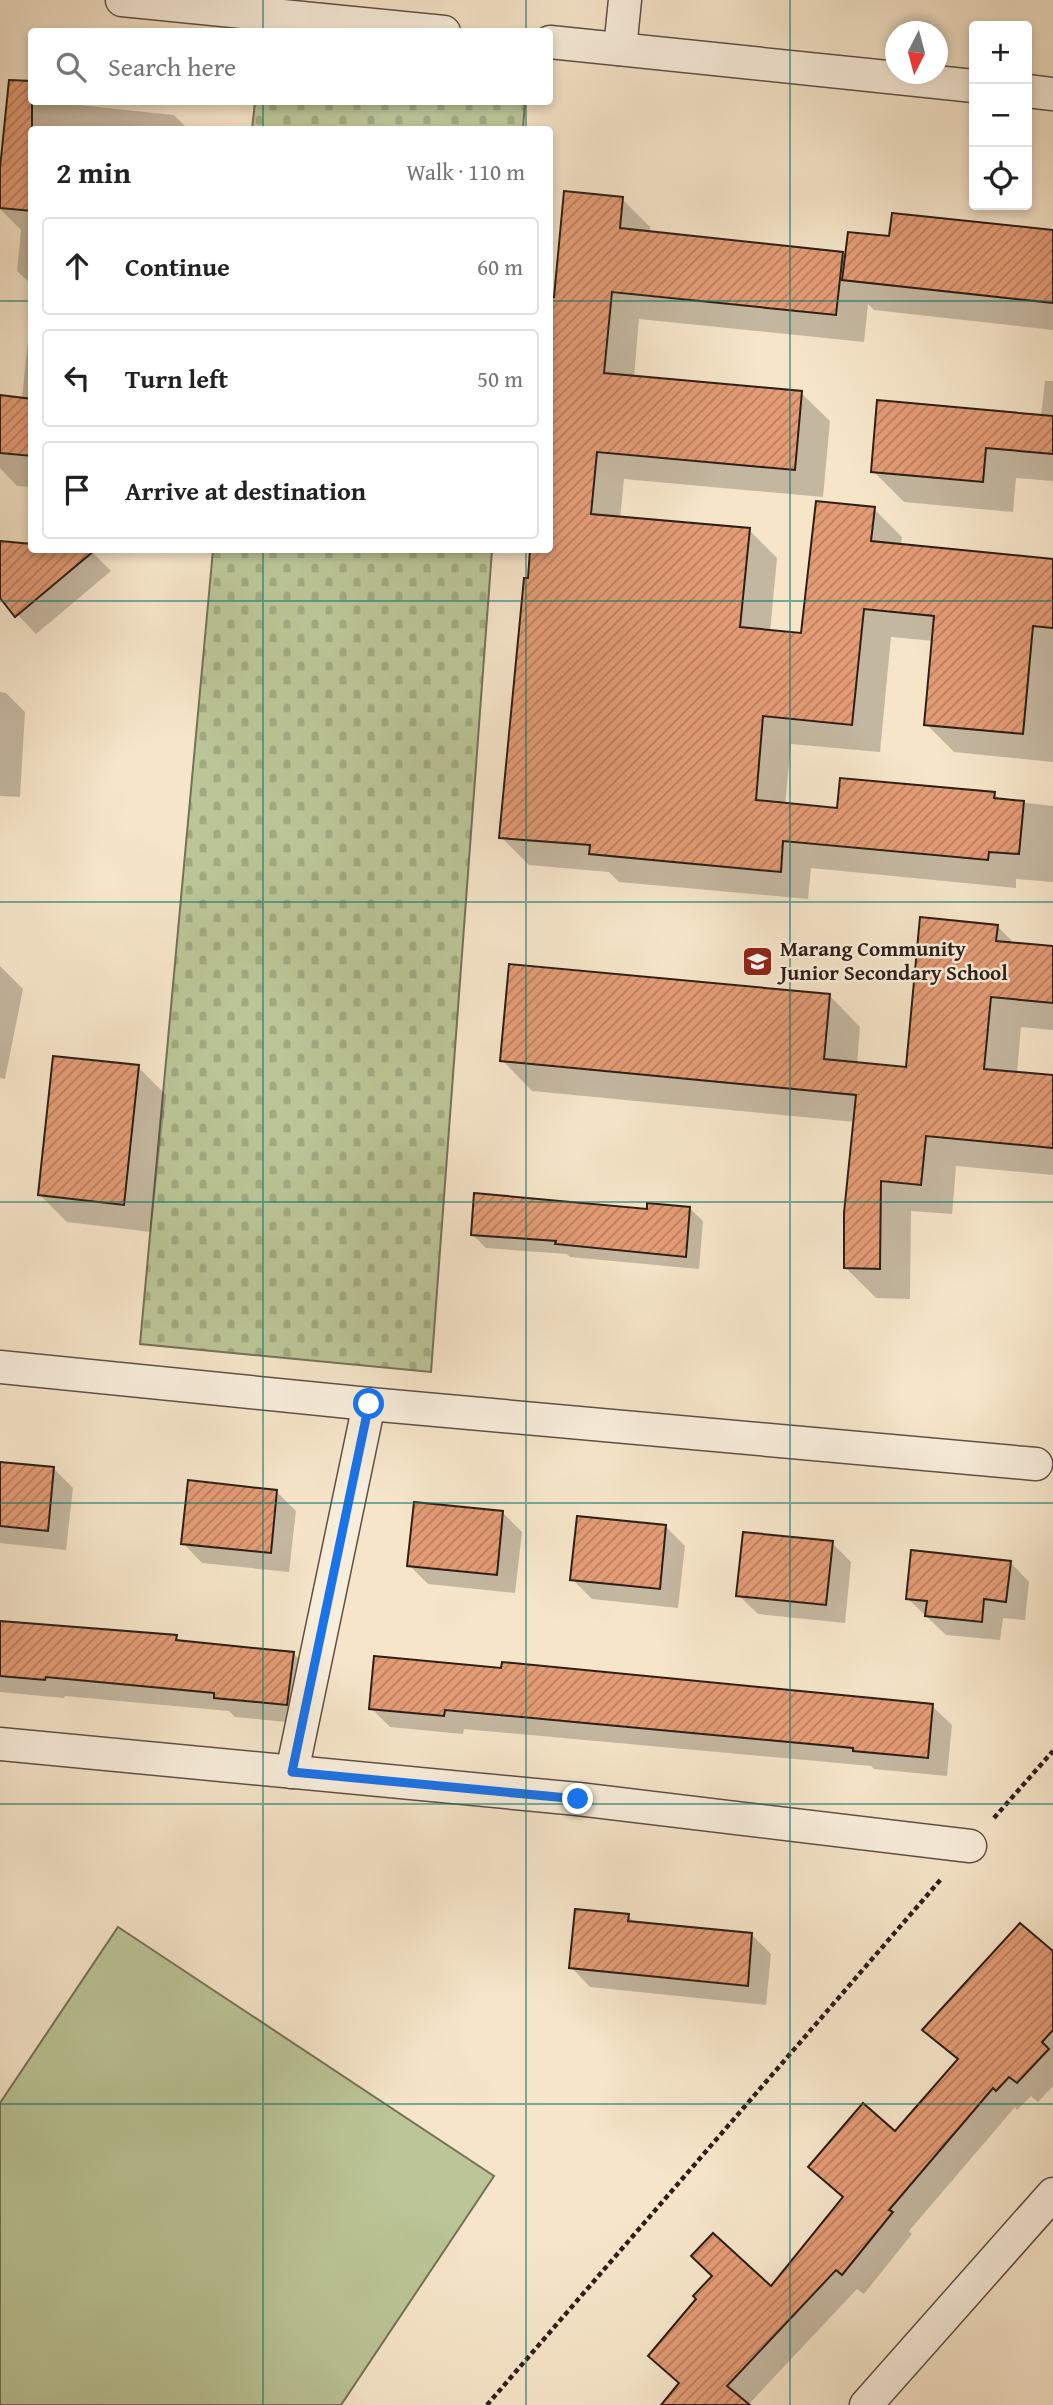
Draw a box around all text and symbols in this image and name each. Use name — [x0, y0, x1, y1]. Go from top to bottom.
north arrow — [885, 21, 948, 84]
map controls — [969, 21, 1032, 210]
button: + — [969, 21, 1032, 84]
search box — [28, 28, 553, 105]
text: Search here — [108, 47, 236, 86]
icon: search — [52, 48, 90, 86]
button: − — [969, 84, 1032, 147]
button: locate — [969, 147, 1032, 210]
text: 2 min — [56, 150, 131, 194]
text: Walk · 110 m — [406, 155, 525, 188]
icon: ahead — [58, 247, 96, 285]
text: Continue — [125, 247, 230, 286]
text: 60 m — [477, 250, 523, 283]
icon: left — [58, 359, 96, 397]
text: Turn left — [125, 359, 228, 398]
text: 50 m — [477, 362, 523, 395]
icon: arrive — [58, 471, 96, 509]
text: Arrive at destination — [125, 471, 366, 510]
place label: Marang Community Junior Secondary School — [777, 933, 1008, 988]
school or university icon: Marang Community Junior Secondary School — [740, 944, 774, 978]
route start — [353, 1388, 384, 1419]
route end — [562, 1783, 593, 1814]

